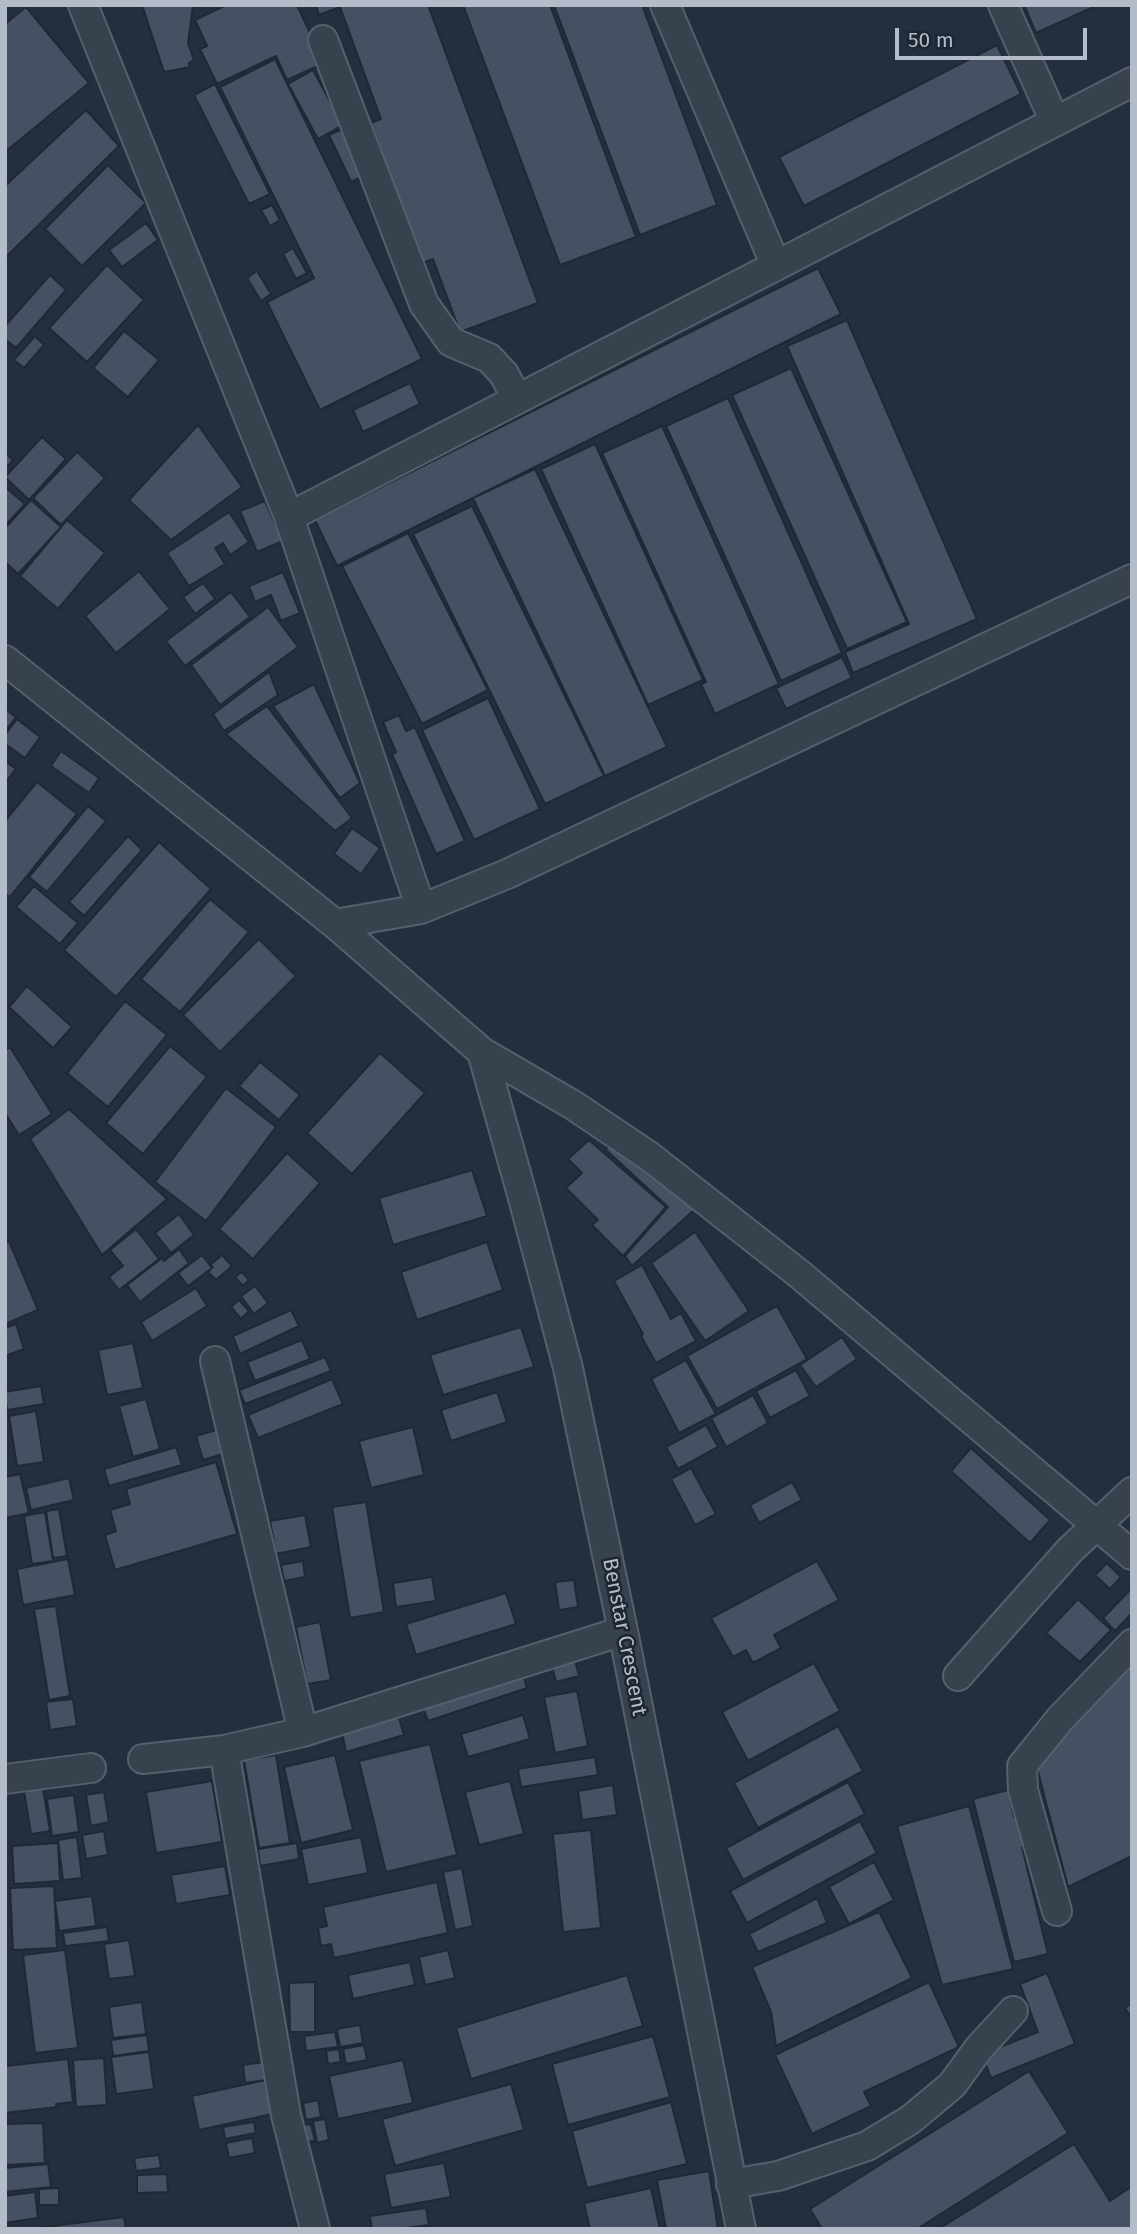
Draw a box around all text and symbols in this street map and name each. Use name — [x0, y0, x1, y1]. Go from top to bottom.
scale bar — [899, 14, 1092, 58]
text: 50 m — [908, 27, 954, 53]
street label: Benstar Crescent — [596, 1556, 652, 1718]

